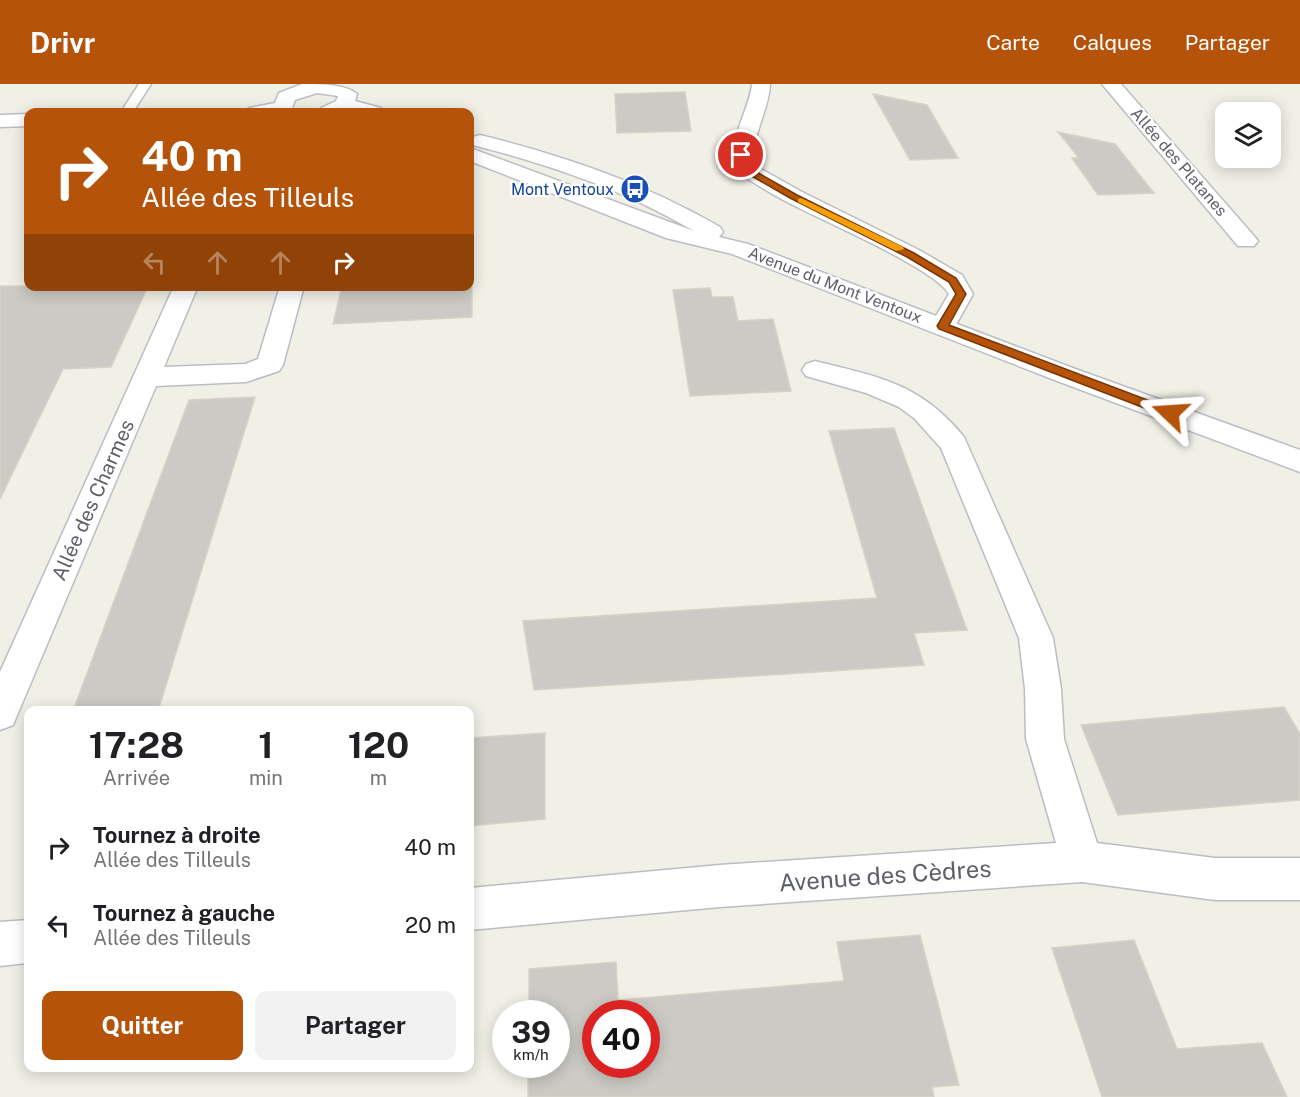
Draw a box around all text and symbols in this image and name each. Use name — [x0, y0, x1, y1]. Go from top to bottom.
text: Drivr — [30, 26, 95, 59]
text: Carte — [986, 30, 1040, 55]
text: Calques — [1073, 30, 1152, 55]
text: Partager — [1185, 30, 1270, 55]
map controls — [1215, 102, 1281, 168]
button: layers — [1215, 102, 1281, 168]
street label: Allée des Platanes — [1127, 104, 1231, 220]
pin — [715, 129, 766, 180]
text: 40 m — [141, 131, 243, 180]
icon: right — [42, 132, 120, 210]
icon: arrive — [724, 138, 757, 171]
bus stop icon: Mont Ventoux — [619, 173, 651, 205]
place label: Mont Ventoux — [511, 180, 614, 199]
text: Allée des Tilleuls — [141, 181, 354, 213]
street label: Avenue du Mont Ventoux — [746, 243, 924, 327]
icon: left — [138, 246, 171, 279]
icon: ahead — [201, 246, 234, 279]
icon: ahead — [264, 246, 297, 279]
icon: right — [327, 246, 360, 279]
position arrow — [1138, 381, 1202, 445]
street label: Allée des Charmes — [47, 416, 139, 584]
text: 17:28 — [89, 724, 184, 766]
text: 1 — [258, 724, 274, 766]
text: 120 — [348, 724, 409, 766]
text: Arrivée — [103, 766, 170, 790]
text: min — [249, 766, 283, 790]
text: m — [370, 766, 387, 790]
text: Tournez à droite — [93, 822, 261, 848]
icon: right — [42, 831, 75, 864]
text: 40 m — [404, 834, 456, 860]
text: Allée des Tilleuls — [93, 848, 251, 872]
street label: Avenue des Cèdres — [778, 854, 992, 896]
text: Tournez à gauche — [93, 900, 275, 926]
icon: left — [42, 909, 75, 942]
text: 20 m — [405, 912, 456, 938]
text: Allée des Tilleuls — [93, 926, 251, 950]
button: Quitter — [42, 991, 243, 1060]
button: Partager — [255, 991, 456, 1060]
speed limit sign: 40 — [582, 1000, 660, 1078]
text: 39 — [511, 1014, 551, 1050]
text: km/h — [513, 1046, 549, 1063]

